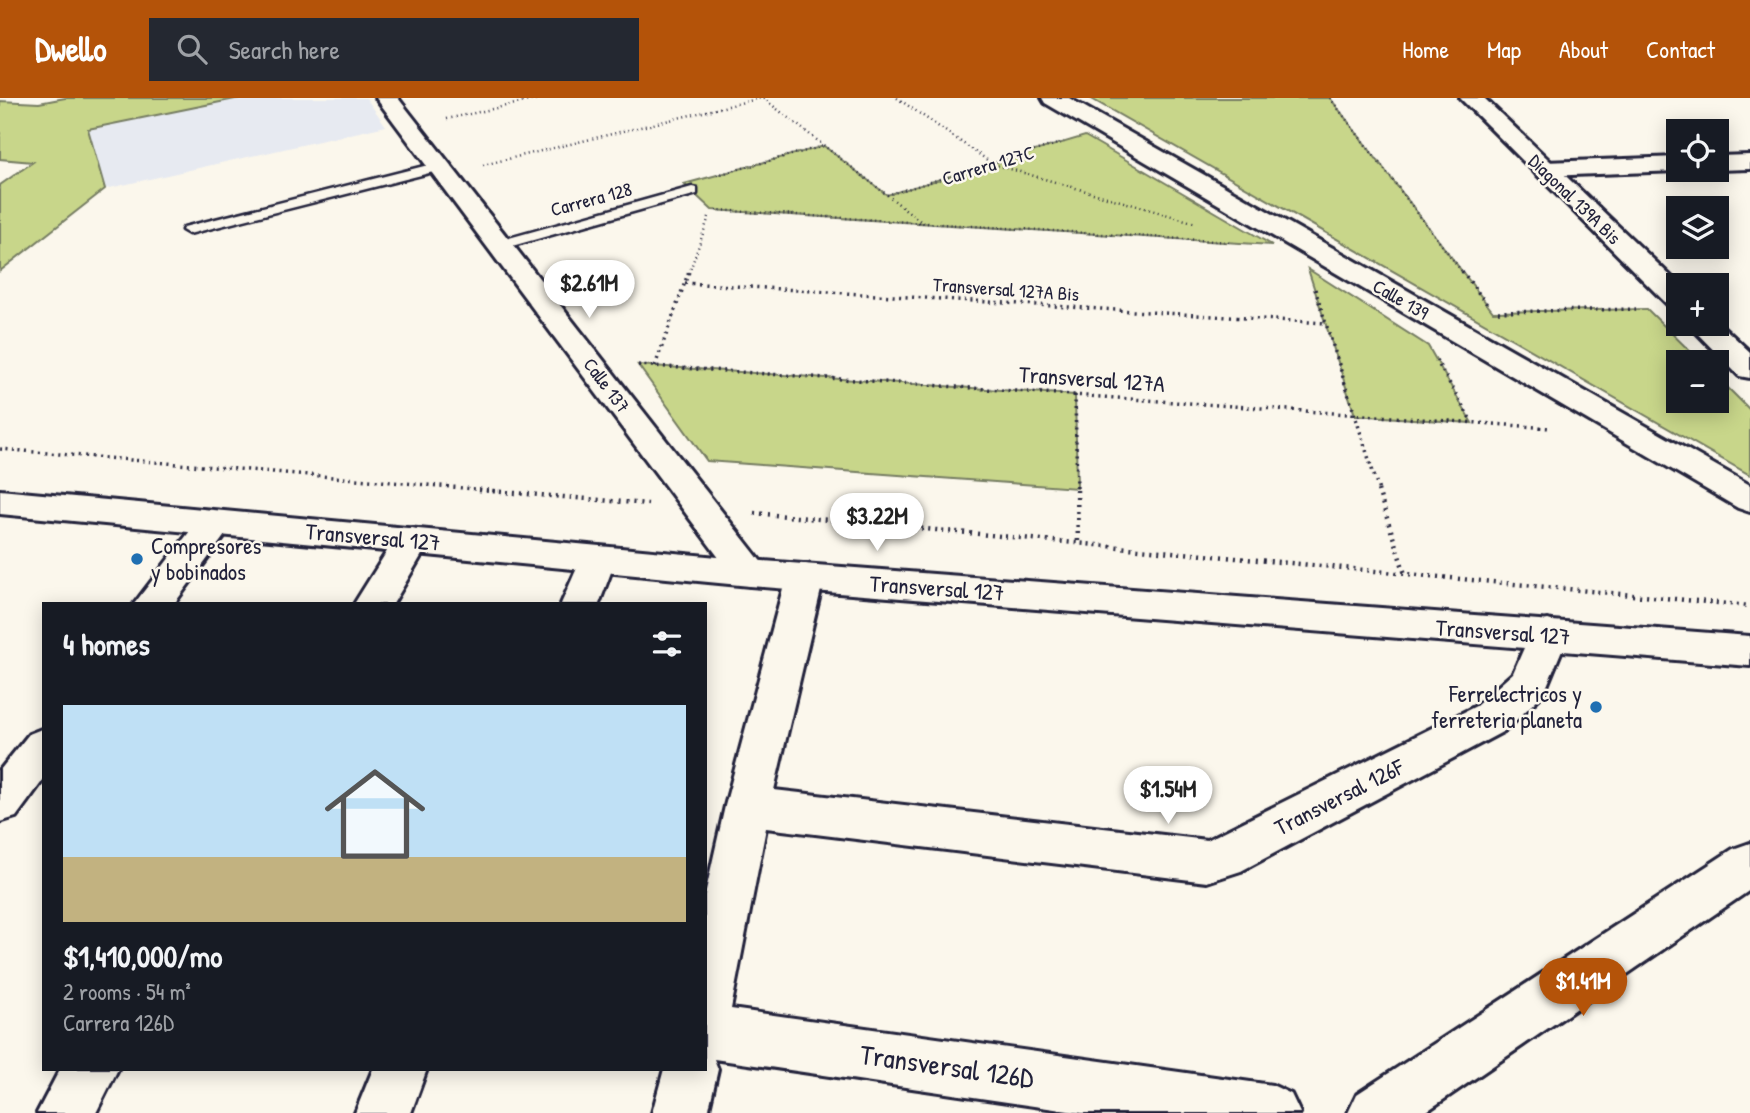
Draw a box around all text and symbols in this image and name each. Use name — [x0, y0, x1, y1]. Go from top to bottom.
search box — [149, 18, 639, 81]
text: Dwello — [35, 27, 107, 71]
icon: search — [173, 30, 211, 68]
text: Search here — [229, 32, 340, 67]
text: Home — [1402, 33, 1449, 65]
text: Map — [1487, 33, 1521, 65]
text: About — [1559, 33, 1608, 65]
text: Contact — [1646, 33, 1715, 65]
map controls — [1666, 119, 1729, 413]
button: locate — [1666, 119, 1729, 182]
street label: Carrera 127C — [939, 139, 1037, 191]
street label: Diagonal 139A Bis — [1523, 148, 1627, 250]
street label: Carrera 128 — [547, 176, 635, 222]
button: layers — [1666, 196, 1729, 259]
pin: $2.61M — [532, 260, 646, 320]
text: $2.61M — [560, 267, 618, 298]
street label: Transversal 127A Bis — [932, 271, 1080, 307]
street label: Calle 139 — [1368, 273, 1434, 325]
button: + — [1666, 273, 1729, 336]
button: − — [1666, 350, 1729, 413]
street label: Calle 137 — [578, 352, 636, 418]
street label: Transversal 127A — [1018, 358, 1166, 399]
pin: $3.22M — [820, 494, 934, 553]
text: $3.22M — [846, 500, 908, 531]
street label: Transversal 127 — [305, 515, 442, 558]
place label: Compresores y bobinados — [151, 530, 261, 587]
marker: Compresores y bobinados — [129, 551, 145, 567]
street label: Transversal 127 — [869, 567, 1005, 608]
street label: Transversal 127 — [1435, 611, 1571, 652]
text: 4 homes — [63, 624, 150, 664]
icon: filters — [648, 625, 686, 663]
place label: Ferrelectricos y ferreteria planeta — [1431, 678, 1582, 735]
marker: Ferrelectricos y ferreteria planeta — [1588, 699, 1604, 715]
street label: Transversal 126F — [1269, 750, 1410, 842]
icon: home — [312, 751, 438, 877]
pin: $1.54M — [1111, 766, 1225, 826]
text: $1.54M — [1140, 773, 1196, 804]
text: $1,410,000/mo — [63, 936, 222, 976]
pin: $1.41M — [1526, 958, 1640, 1018]
text: $1.41M — [1555, 965, 1611, 996]
text: 2 rooms · 54 m² — [63, 976, 191, 1007]
text: Carrera 126D — [63, 1007, 174, 1038]
street label: Transversal 126D — [858, 1035, 1037, 1097]

